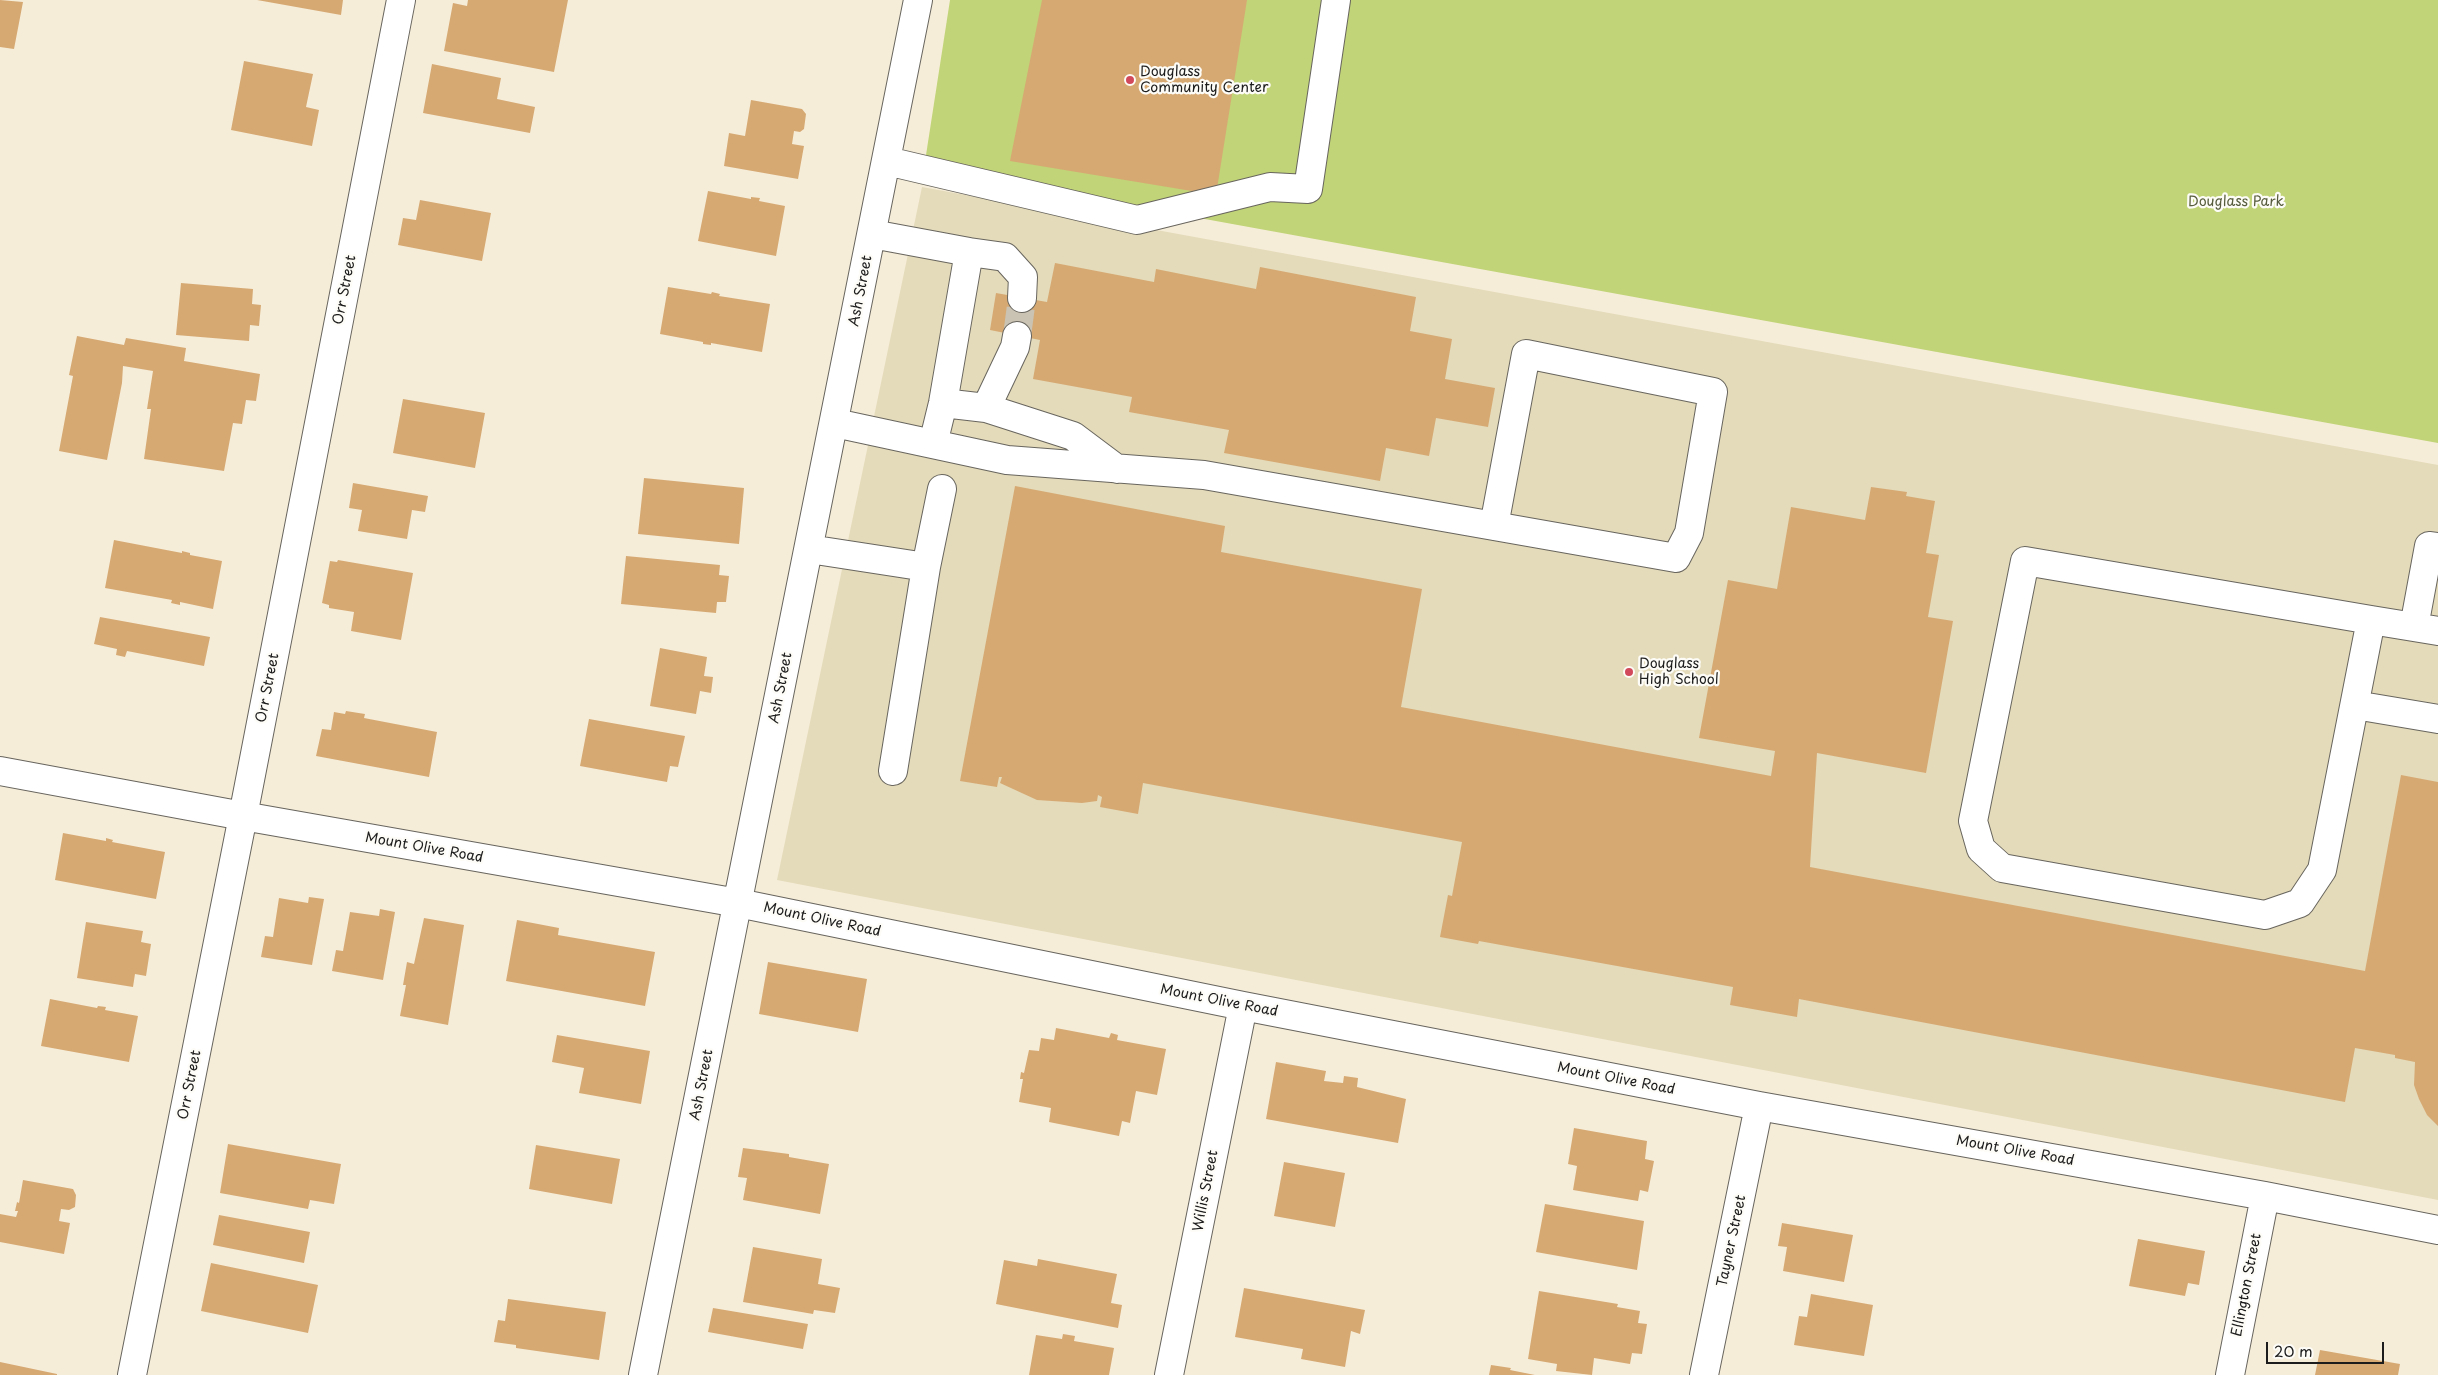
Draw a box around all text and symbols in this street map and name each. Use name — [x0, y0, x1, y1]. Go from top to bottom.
place label: Douglass Community Center — [1140, 64, 1269, 96]
marker: Douglass Community Center — [1124, 74, 1136, 86]
park label: Douglass Park — [2188, 194, 2284, 210]
street label: Orr Street — [330, 254, 360, 326]
street label: Ash Street — [846, 254, 876, 328]
street label: Ash Street — [766, 651, 796, 725]
street label: Orr Street — [253, 652, 283, 724]
place label: Douglass High School — [1639, 656, 1719, 689]
marker: Douglass High School — [1623, 666, 1635, 678]
street label: Mount Olive Road — [364, 829, 484, 867]
street label: Mount Olive Road — [762, 899, 882, 941]
street label: Mount Olive Road — [1159, 981, 1279, 1021]
street label: Ash Street — [687, 1048, 717, 1122]
street label: Orr Street — [175, 1049, 205, 1121]
street label: Mount Olive Road — [1556, 1059, 1676, 1099]
street label: Mount Olive Road — [1955, 1132, 2075, 1170]
street label: Willis Street — [1190, 1149, 1222, 1233]
street label: Tayner Street — [1714, 1194, 1750, 1288]
street label: Ellington Street — [2229, 1232, 2265, 1338]
scale bar — [2268, 1332, 2386, 1364]
text: 20 m — [2274, 1339, 2313, 1362]

